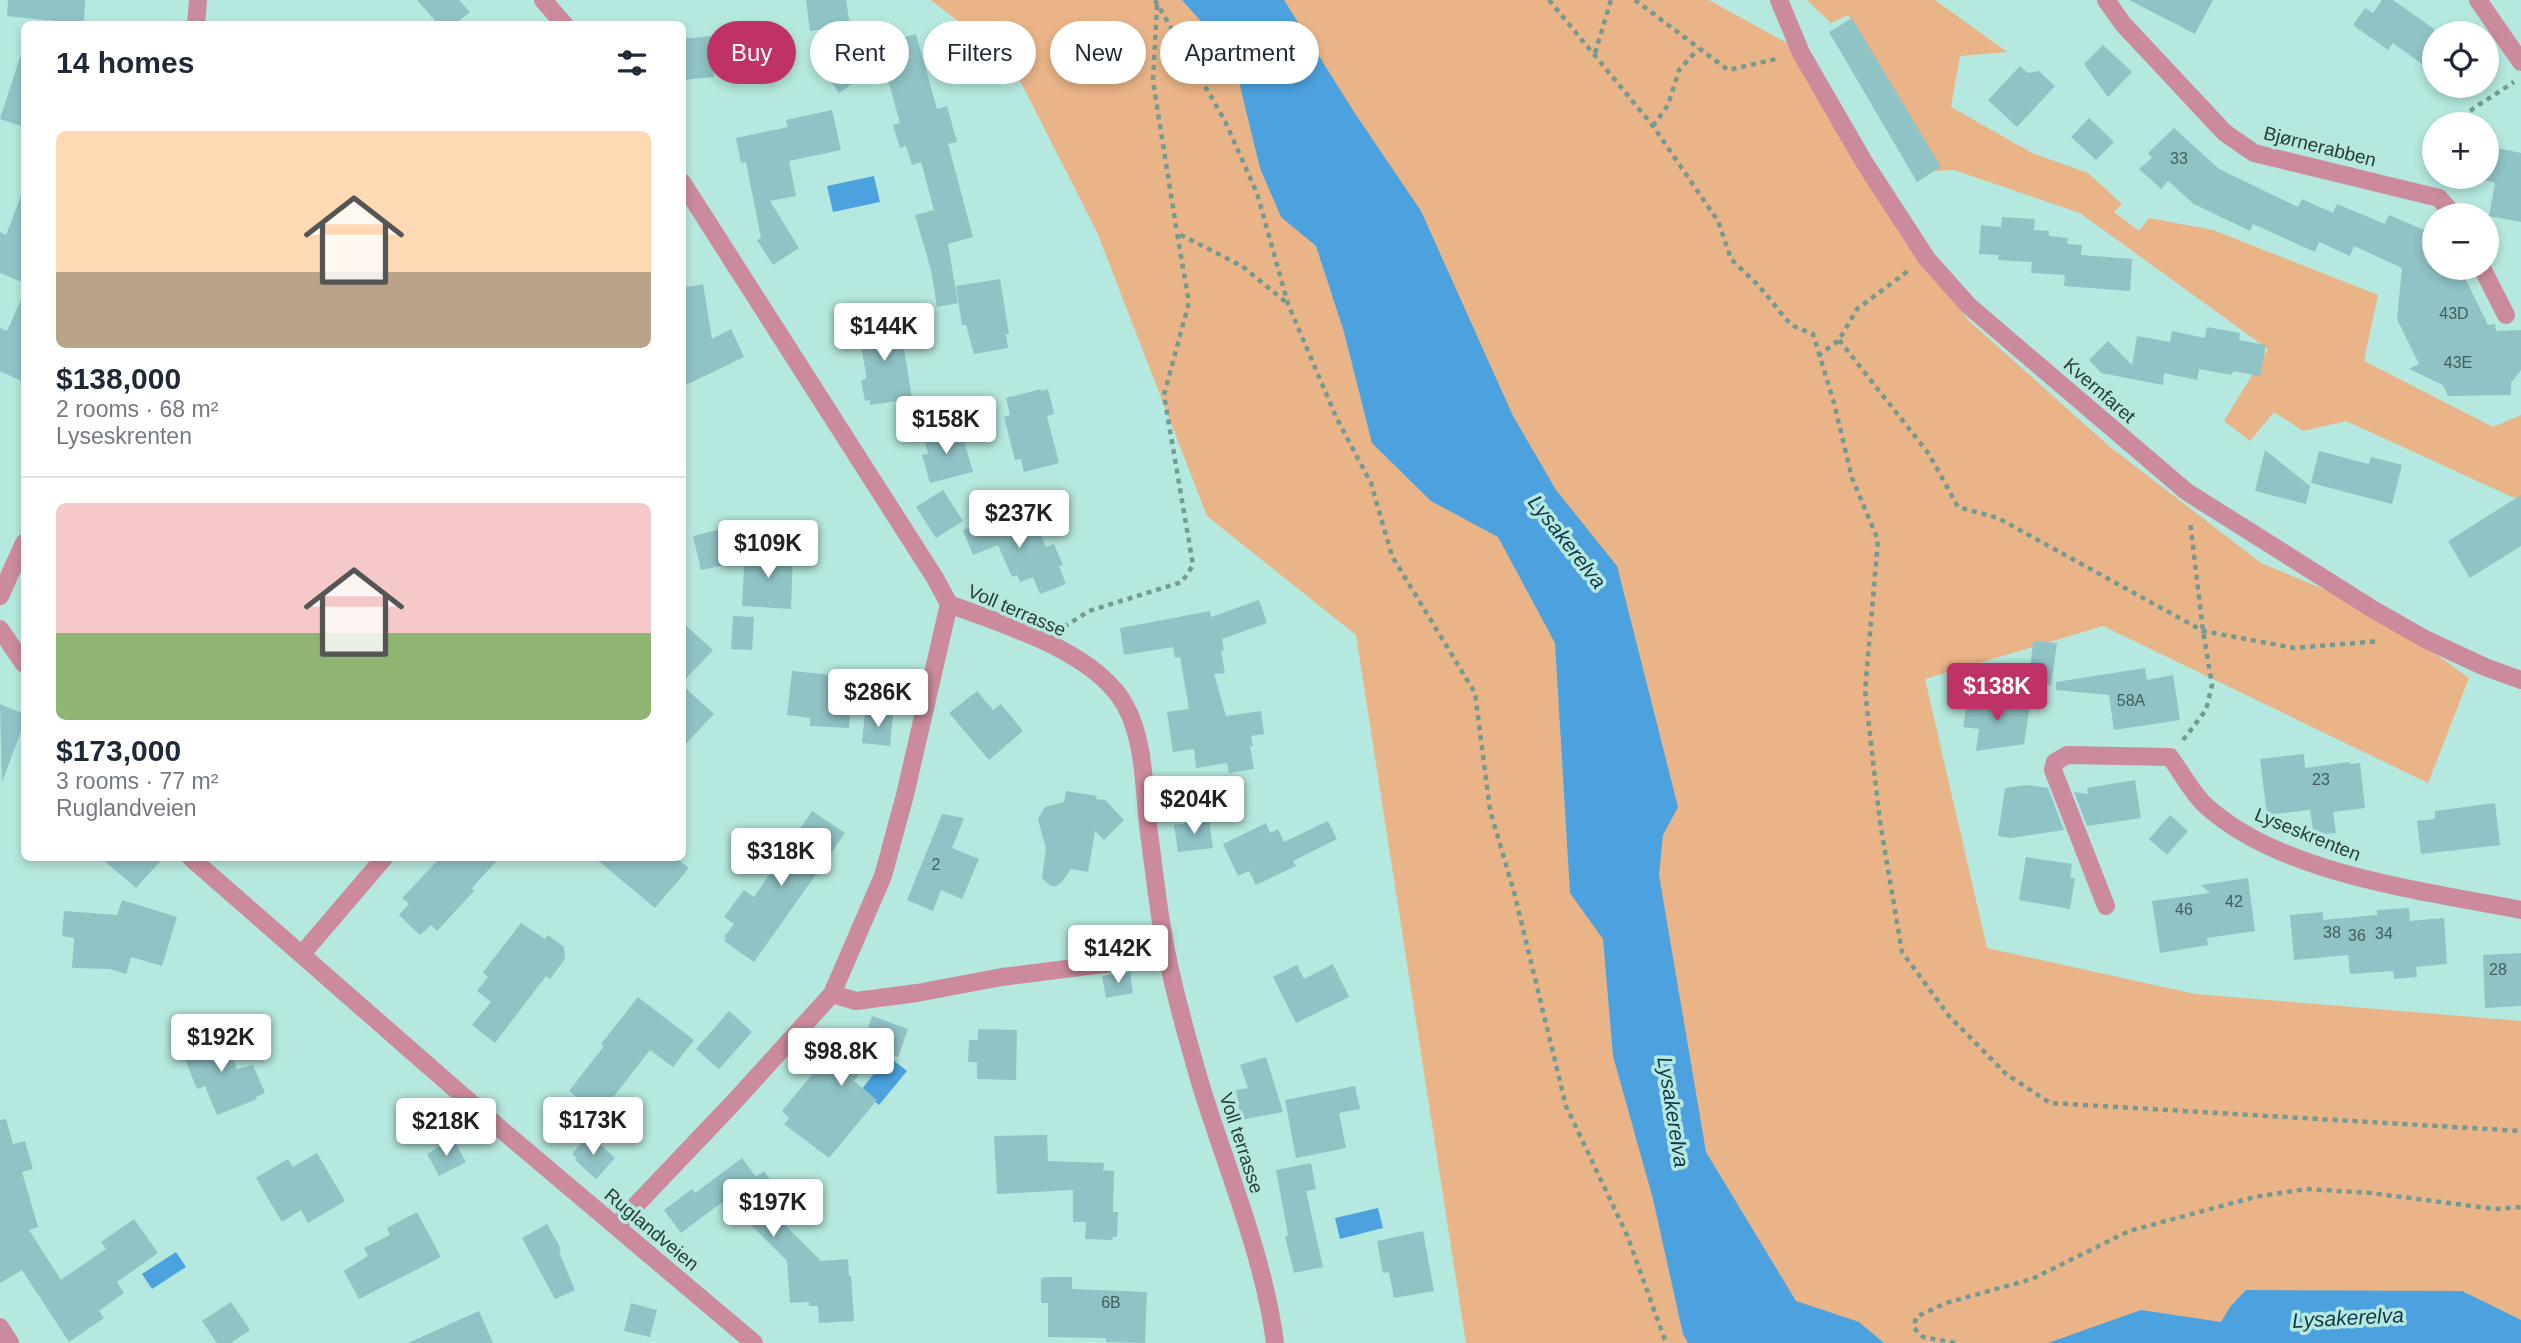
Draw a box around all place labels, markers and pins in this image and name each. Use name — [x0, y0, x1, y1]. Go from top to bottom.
pin: $144K — [835, 304, 933, 363]
pin: $158K — [897, 396, 995, 456]
pin: $237K — [970, 490, 1068, 550]
pin: $109K — [719, 520, 817, 580]
pin: $138K — [1948, 664, 2046, 723]
pin: $286K — [829, 670, 927, 729]
pin: $204K — [1145, 776, 1243, 836]
pin: $318K — [732, 828, 830, 888]
pin: $142K — [1069, 926, 1167, 985]
pin: $192K — [172, 1014, 270, 1074]
pin: $98.8K — [784, 1028, 898, 1088]
pin: $218K — [397, 1098, 495, 1158]
pin: $173K — [544, 1098, 642, 1157]
pin: $197K — [724, 1180, 822, 1239]

